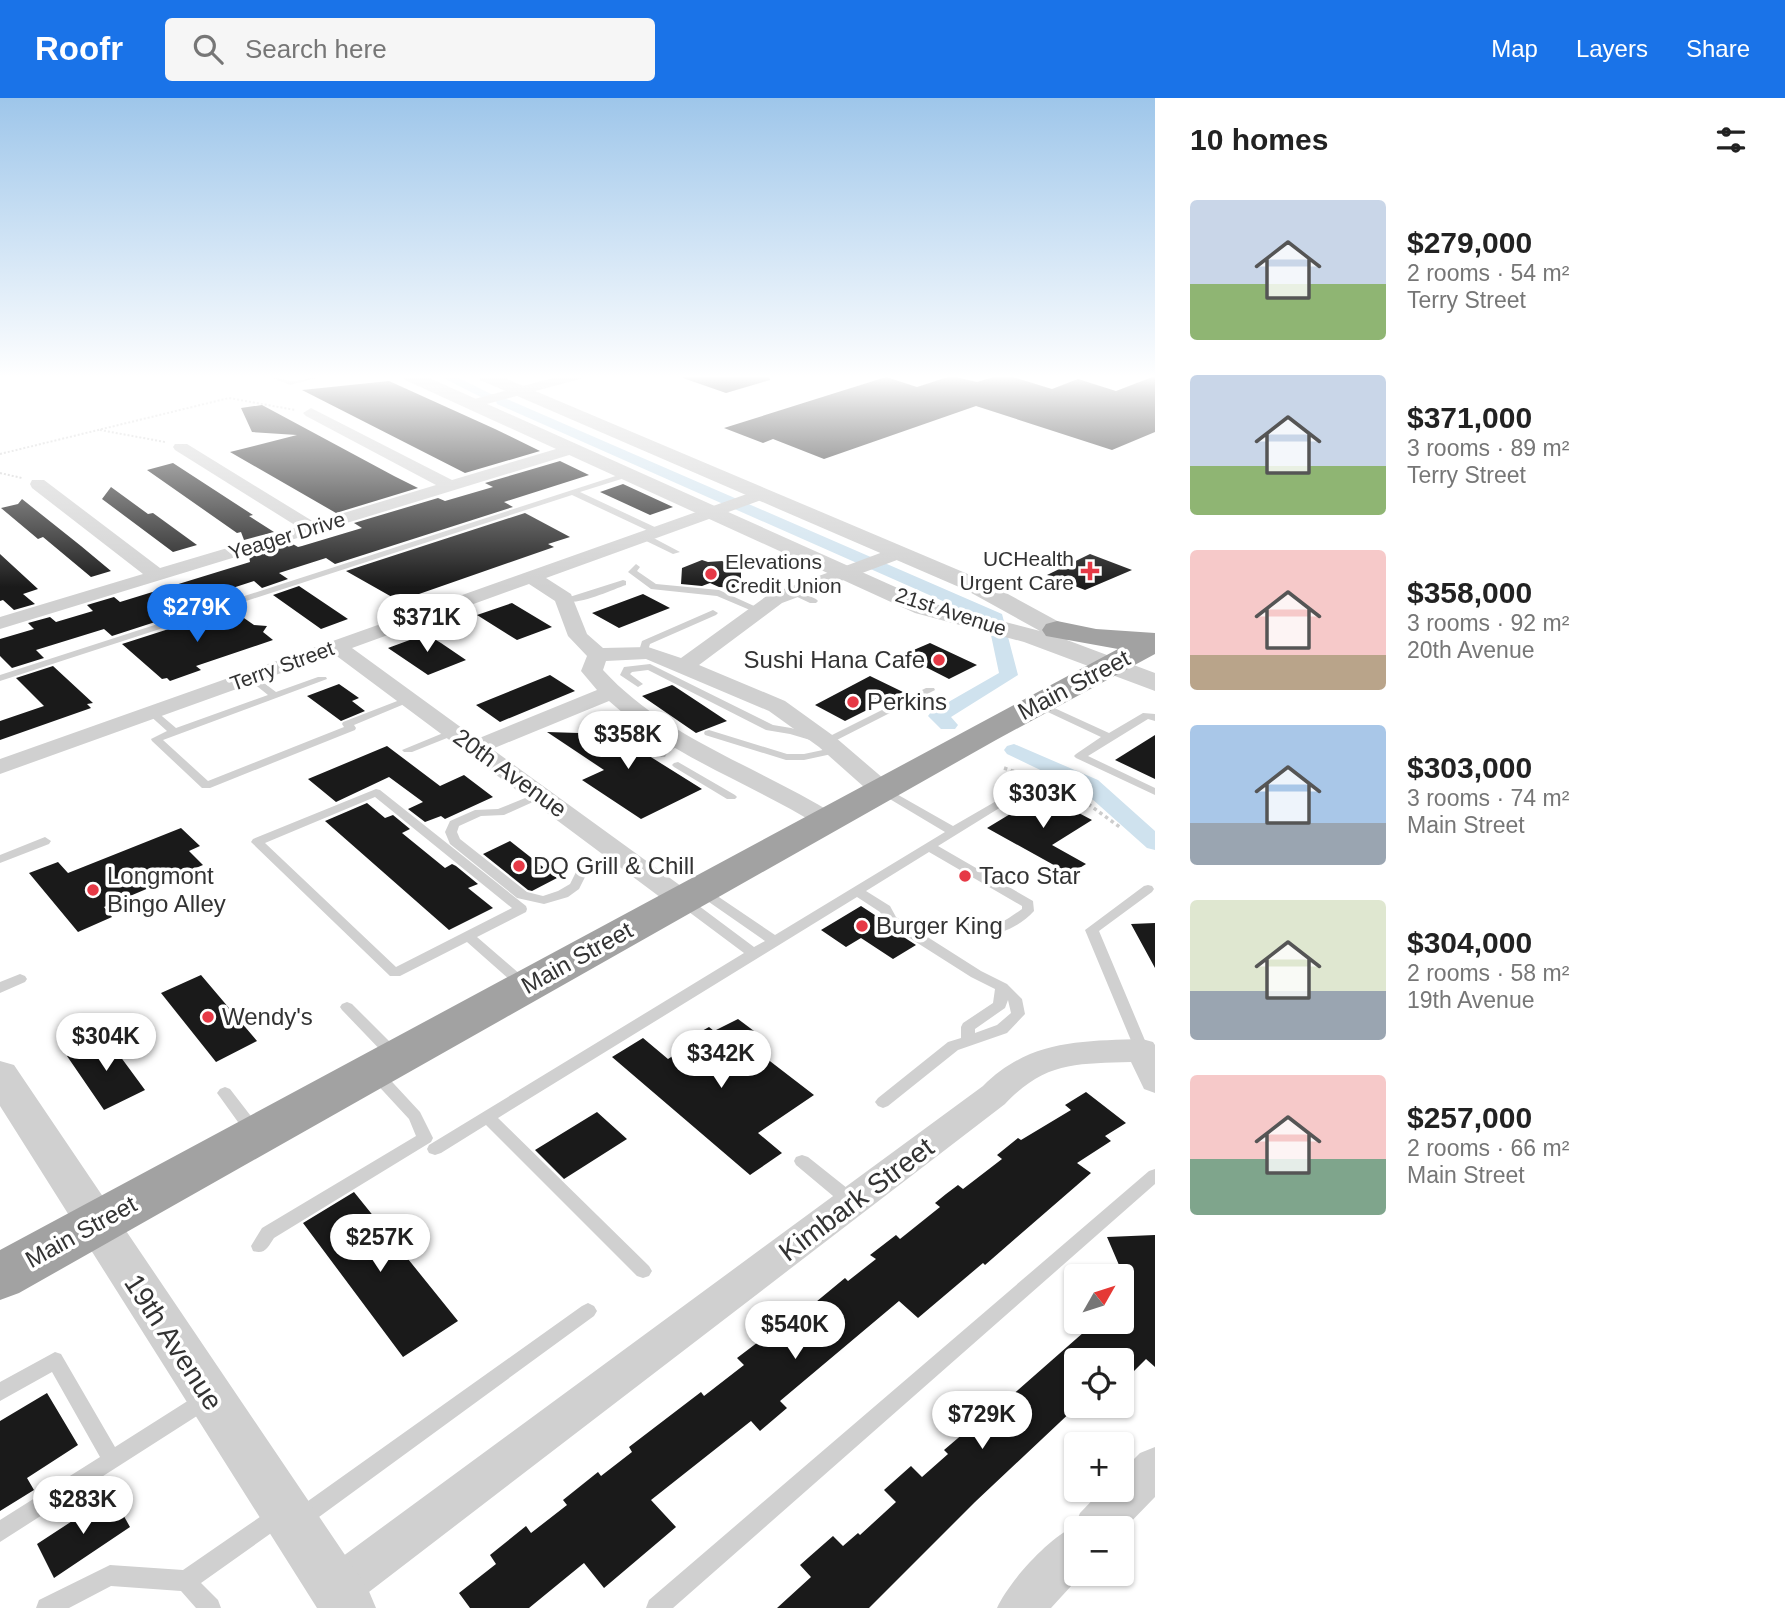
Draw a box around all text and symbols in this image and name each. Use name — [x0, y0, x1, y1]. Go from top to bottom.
search box — [165, 18, 655, 81]
text: Roofr — [35, 30, 123, 67]
icon: search — [189, 30, 227, 68]
text: Search here — [245, 34, 387, 64]
text: Map — [1491, 35, 1538, 62]
text: Layers — [1576, 35, 1648, 62]
text: Share — [1686, 35, 1750, 62]
icon: filters — [1712, 121, 1750, 159]
text: 10 homes — [1190, 123, 1328, 156]
text: $279,000 — [1407, 226, 1532, 259]
icon: home — [1246, 228, 1330, 312]
text: 2 rooms · 54 m² — [1407, 260, 1569, 286]
text: Terry Street — [1407, 287, 1526, 313]
text: $371,000 — [1407, 401, 1532, 434]
icon: home — [1246, 403, 1330, 487]
text: 3 rooms · 89 m² — [1407, 435, 1569, 461]
text: Terry Street — [1407, 462, 1526, 488]
street label: Yeager Drive — [226, 507, 348, 564]
place label: UCHealth Urgent Care — [960, 547, 1074, 594]
place label: Elevations Credit Union — [725, 550, 842, 597]
marker: UCHealth Urgent Care — [1080, 561, 1100, 581]
marker: Elevations Credit Union — [703, 566, 719, 582]
text: $358,000 — [1407, 576, 1532, 609]
icon: home — [1246, 578, 1330, 662]
street label: 21st Avenue — [893, 583, 1009, 640]
pin: $279K — [148, 584, 246, 644]
text: $279K — [163, 594, 231, 620]
pin: $371K — [378, 594, 476, 654]
text: $371K — [393, 604, 461, 630]
text: 3 rooms · 92 m² — [1407, 610, 1569, 636]
street label: Terry Street — [227, 636, 337, 695]
text: 20th Avenue — [1407, 637, 1534, 663]
street label: Main Street — [1013, 644, 1135, 725]
place label: Sushi Hana Cafe — [744, 646, 925, 673]
marker: Sushi Hana Cafe — [931, 652, 947, 668]
place label: Perkins — [867, 688, 947, 715]
marker: Perkins — [845, 694, 861, 710]
pin: $358K — [579, 712, 677, 771]
text: $358K — [594, 721, 662, 747]
street label: 20th Avenue — [449, 723, 572, 823]
text: $303,000 — [1407, 751, 1532, 784]
icon: home — [1246, 753, 1330, 837]
pin: $303K — [994, 770, 1092, 830]
text: $303K — [1009, 780, 1077, 806]
text: 3 rooms · 74 m² — [1407, 785, 1569, 811]
text: Main Street — [1407, 812, 1525, 838]
place label: DQ Grill & Chill — [533, 852, 694, 879]
marker: DQ Grill & Chill — [511, 858, 527, 874]
place label: Longmont Bingo Alley — [107, 862, 226, 917]
place label: Taco Star — [979, 862, 1080, 889]
marker: Taco Star — [957, 868, 973, 884]
marker: Longmont Bingo Alley — [85, 882, 101, 898]
place label: Burger King — [876, 912, 1003, 939]
street label: Main Street — [517, 916, 637, 999]
marker: Burger King — [854, 918, 870, 934]
text: $304,000 — [1407, 926, 1532, 959]
icon: home — [1246, 928, 1330, 1012]
text: 2 rooms · 58 m² — [1407, 960, 1569, 986]
text: 19th Avenue — [1407, 987, 1534, 1013]
place label: Wendy's — [222, 1003, 313, 1030]
marker: Wendy's — [200, 1009, 216, 1025]
pin: $304K — [57, 1014, 155, 1073]
text: $304K — [72, 1023, 140, 1049]
pin: $342K — [672, 1030, 770, 1090]
text: $342K — [687, 1040, 755, 1066]
text: $257,000 — [1407, 1101, 1532, 1134]
icon: home — [1246, 1103, 1330, 1187]
street label: Kimbark Street — [773, 1131, 940, 1267]
text: 2 rooms · 66 m² — [1407, 1135, 1569, 1161]
text: Main Street — [1407, 1162, 1525, 1188]
street label: Main Street — [21, 1190, 141, 1273]
pin: $257K — [331, 1214, 429, 1274]
text: $257K — [346, 1224, 414, 1250]
north arrow — [1064, 1264, 1134, 1334]
map controls — [1064, 1264, 1134, 1586]
street label: 19th Avenue — [118, 1269, 229, 1416]
pin: $540K — [746, 1302, 844, 1361]
text: $540K — [761, 1311, 829, 1337]
button: locate — [1064, 1348, 1134, 1418]
pin: $729K — [933, 1392, 1031, 1451]
text: $729K — [948, 1401, 1016, 1427]
button: + — [1064, 1432, 1134, 1502]
pin: $283K — [34, 1476, 132, 1536]
text: $283K — [49, 1486, 117, 1512]
button: − — [1064, 1516, 1134, 1586]

